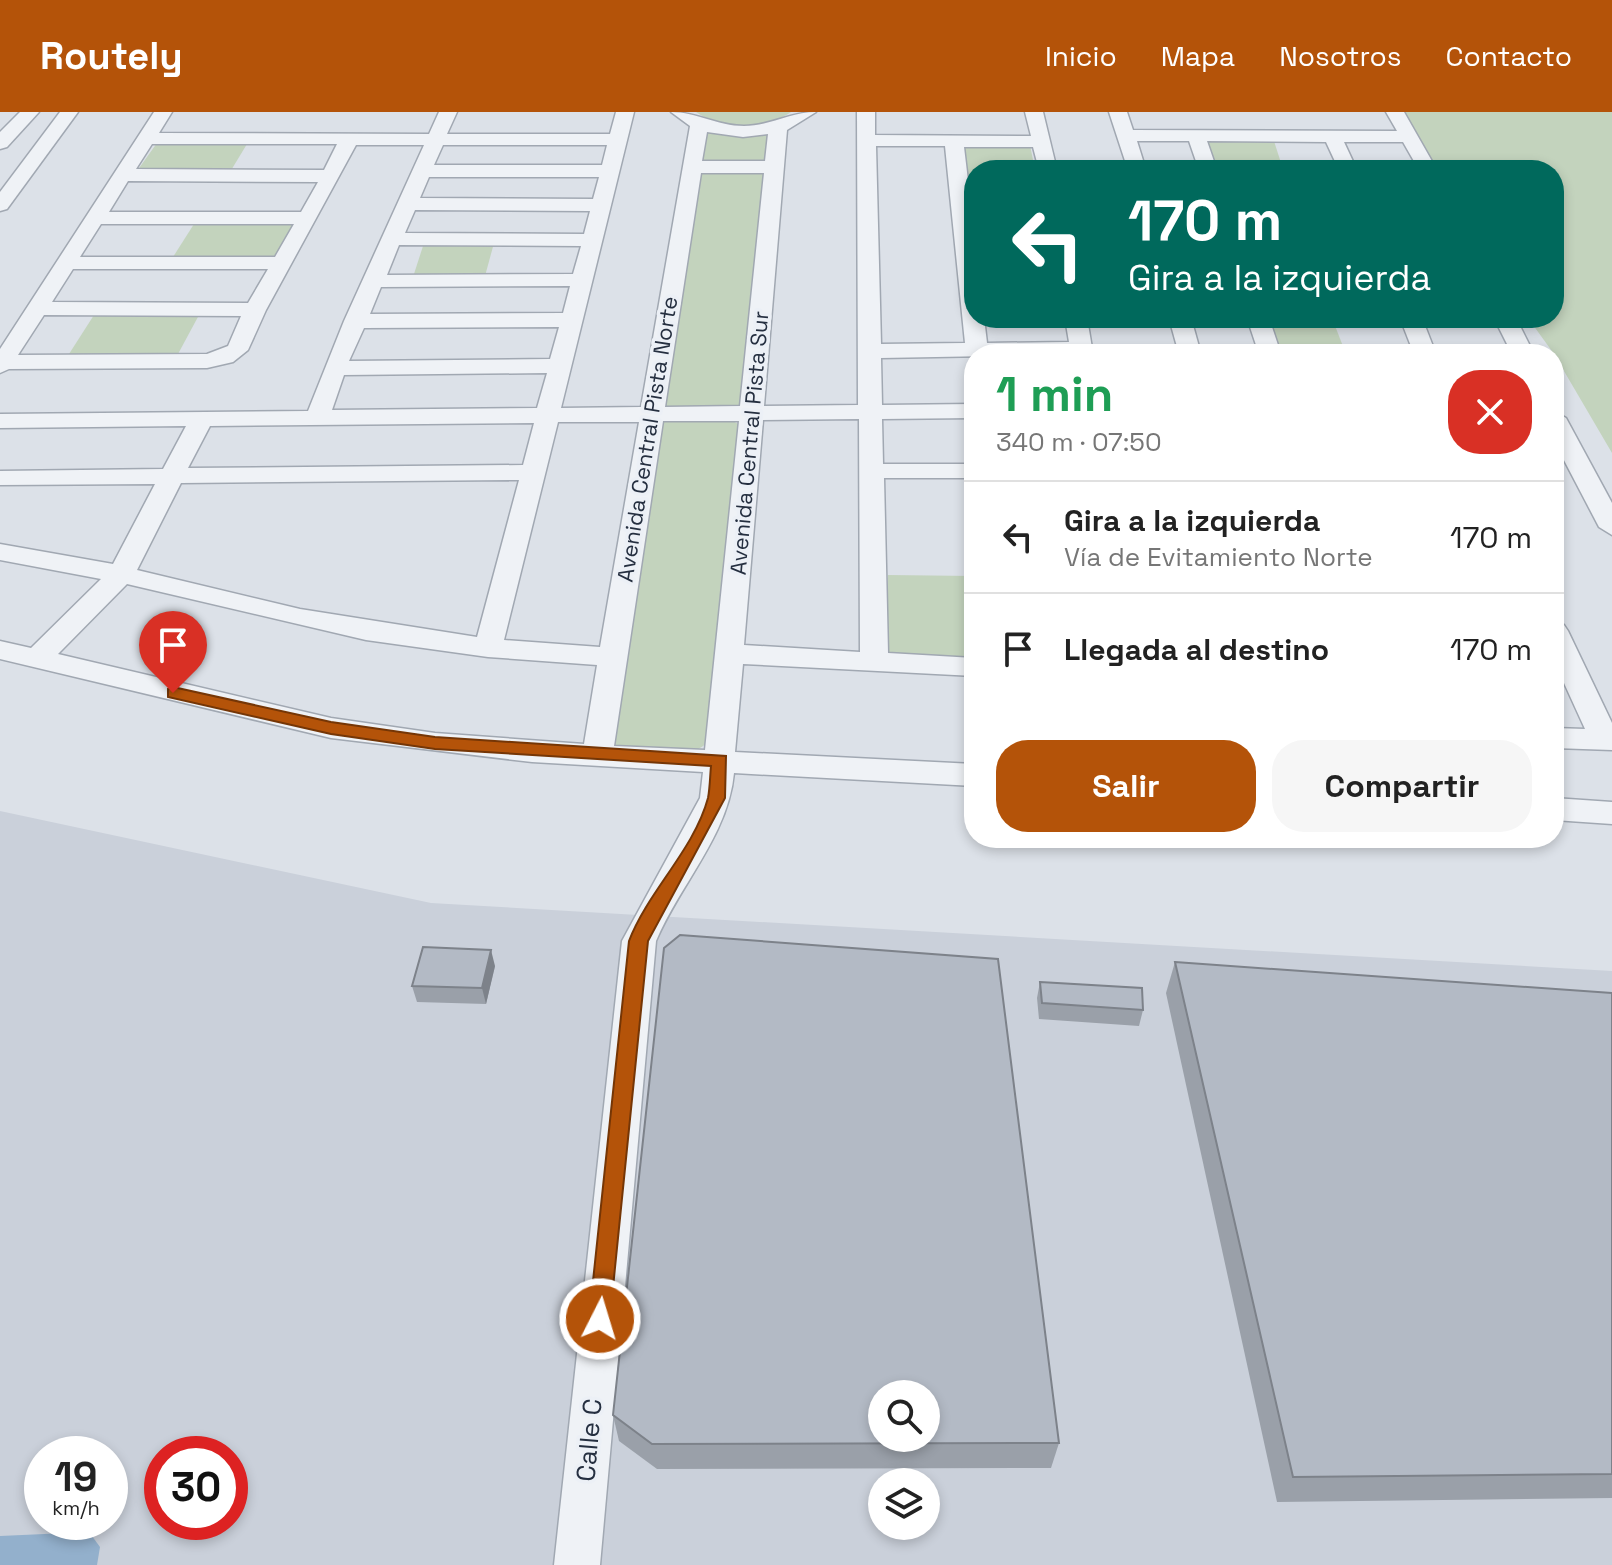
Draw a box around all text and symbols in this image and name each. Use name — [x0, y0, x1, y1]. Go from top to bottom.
text: Routely — [40, 32, 183, 80]
text: Inicio — [1045, 38, 1117, 74]
text: Mapa — [1161, 38, 1235, 74]
text: Nosotros — [1279, 38, 1402, 74]
text: Contacto — [1446, 38, 1572, 74]
text: 170 m — [1128, 185, 1282, 256]
icon: left — [996, 192, 1100, 296]
text: Gira a la izquierda — [1128, 255, 1431, 301]
street label: Avenida Central Pista Norte — [611, 294, 683, 584]
street label: Avenida Central Pista Sur — [724, 310, 774, 576]
text: 1 min — [996, 364, 1113, 425]
button: close — [1448, 370, 1532, 454]
text: 340 m · 07:50 — [996, 425, 1162, 459]
text: Gira a la izquierda — [1064, 501, 1320, 540]
icon: left — [996, 515, 1040, 559]
text: 170 m — [1450, 518, 1532, 557]
text: Vía de Evitamiento Norte — [1064, 540, 1373, 574]
pin — [139, 611, 207, 693]
icon: arrive — [151, 623, 195, 667]
icon: arrive — [996, 627, 1040, 671]
text: Llegada al destino — [1064, 630, 1329, 669]
text: 170 m — [1450, 630, 1532, 669]
button: Salir — [996, 740, 1256, 832]
button: Compartir — [1272, 740, 1532, 832]
position arrow — [558, 1277, 642, 1361]
map controls — [868, 1380, 940, 1540]
button: search — [868, 1380, 940, 1452]
street label: Calle C — [568, 1397, 610, 1483]
speed limit sign: 30 — [144, 1436, 248, 1540]
text: 19 — [55, 1452, 97, 1503]
button: layers — [868, 1468, 940, 1540]
text: km/h — [52, 1495, 100, 1521]

